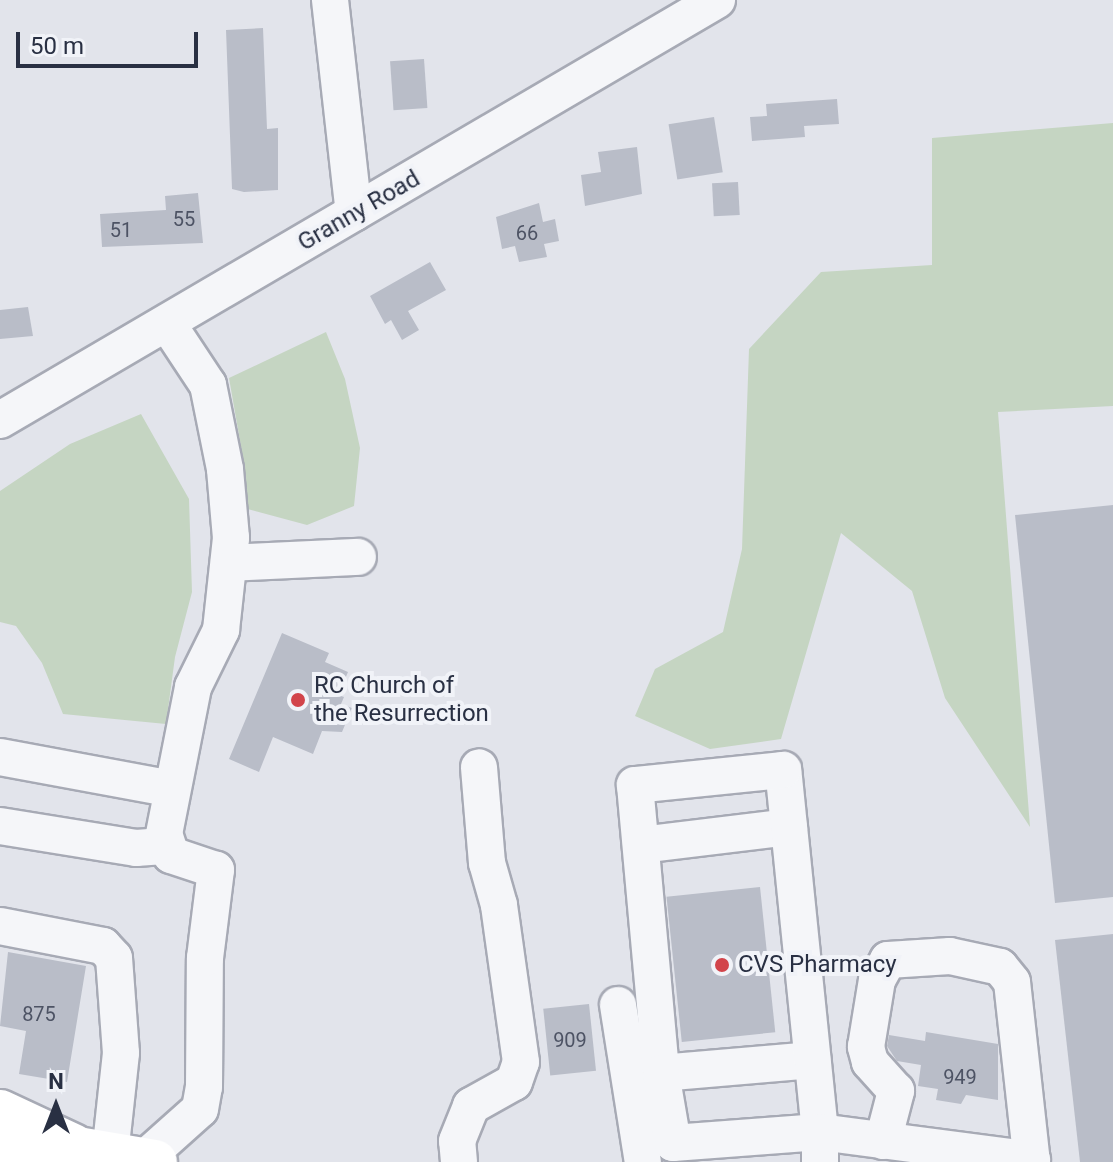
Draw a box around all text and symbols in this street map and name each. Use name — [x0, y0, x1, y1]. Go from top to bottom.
scale bar — [20, 16, 202, 66]
text: 50 m — [30, 32, 84, 60]
street label: Granny Road — [293, 165, 425, 257]
house number: 55 — [173, 207, 195, 231]
house number: 51 — [110, 218, 132, 242]
house number: 66 — [516, 221, 538, 245]
place label: RC Church of the Resurrection — [314, 672, 489, 728]
marker: RC Church of the Resurrection — [289, 691, 307, 709]
place label: CVS Pharmacy — [738, 951, 897, 979]
marker: CVS Pharmacy — [713, 956, 731, 974]
house number: 875 — [22, 1002, 56, 1026]
house number: 909 — [553, 1028, 587, 1052]
house number: 949 — [943, 1065, 977, 1089]
north arrow — [16, 1066, 96, 1146]
text: N — [48, 1069, 64, 1094]

